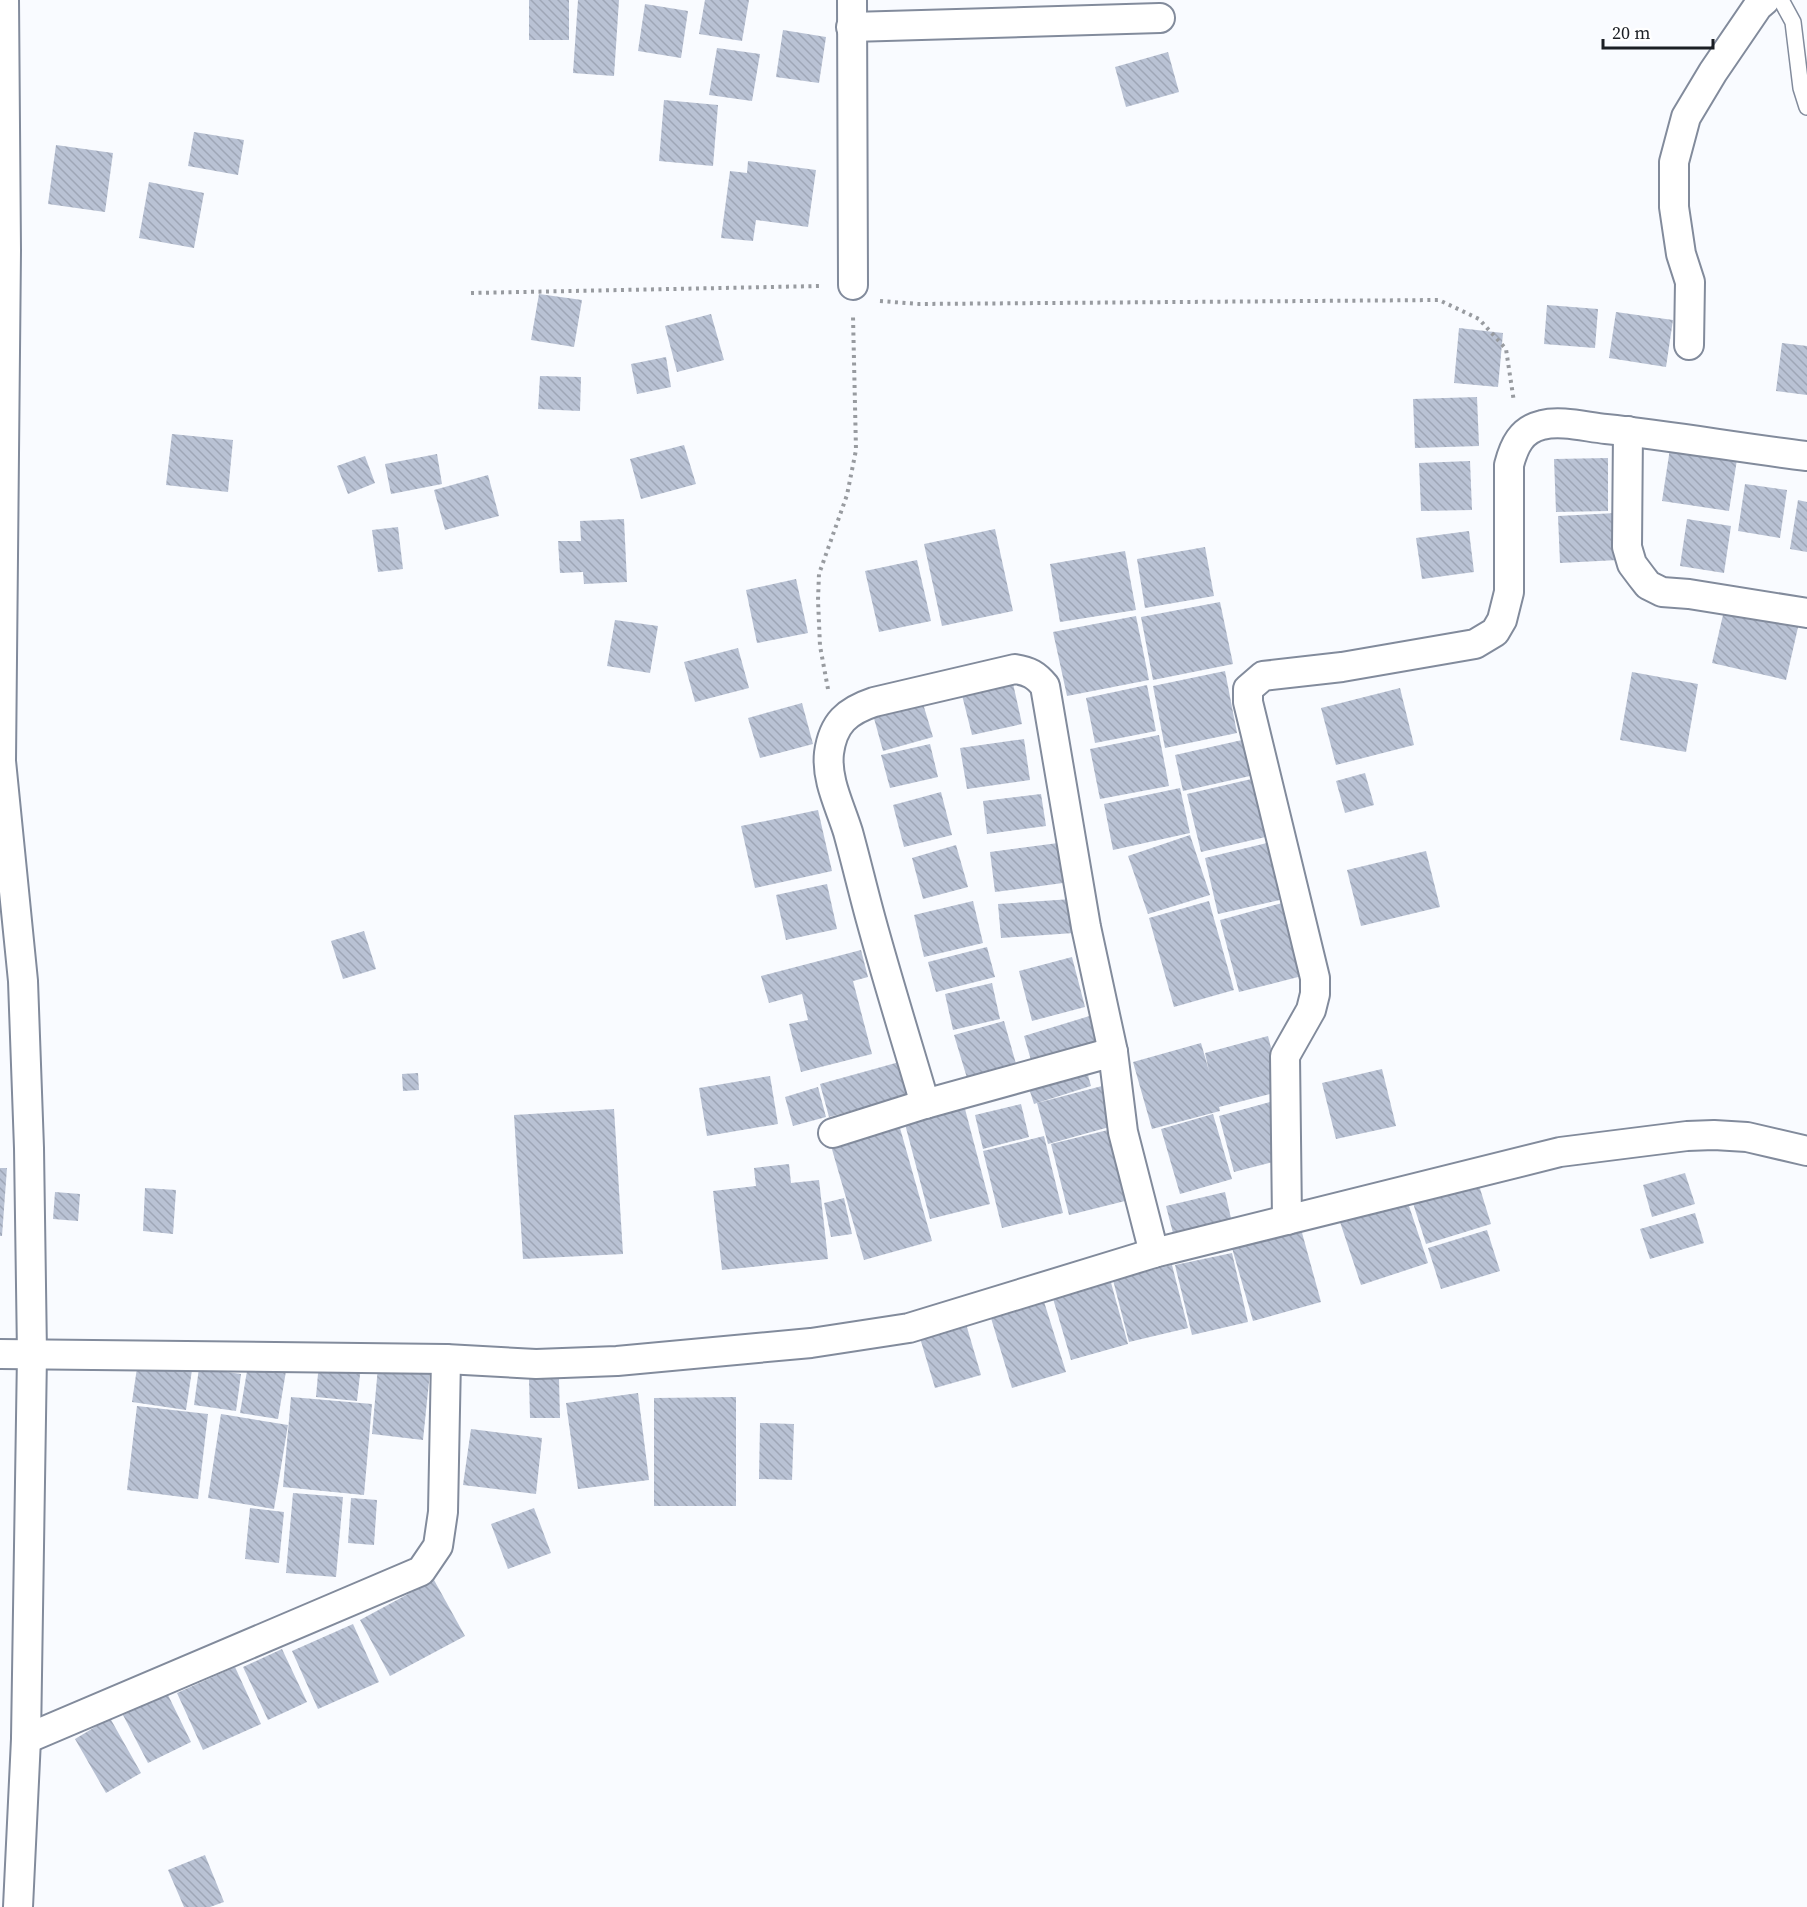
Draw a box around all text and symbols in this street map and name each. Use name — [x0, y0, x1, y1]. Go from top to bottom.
scale bar — [1603, 12, 1712, 50]
text: 20 m — [1612, 20, 1650, 45]

